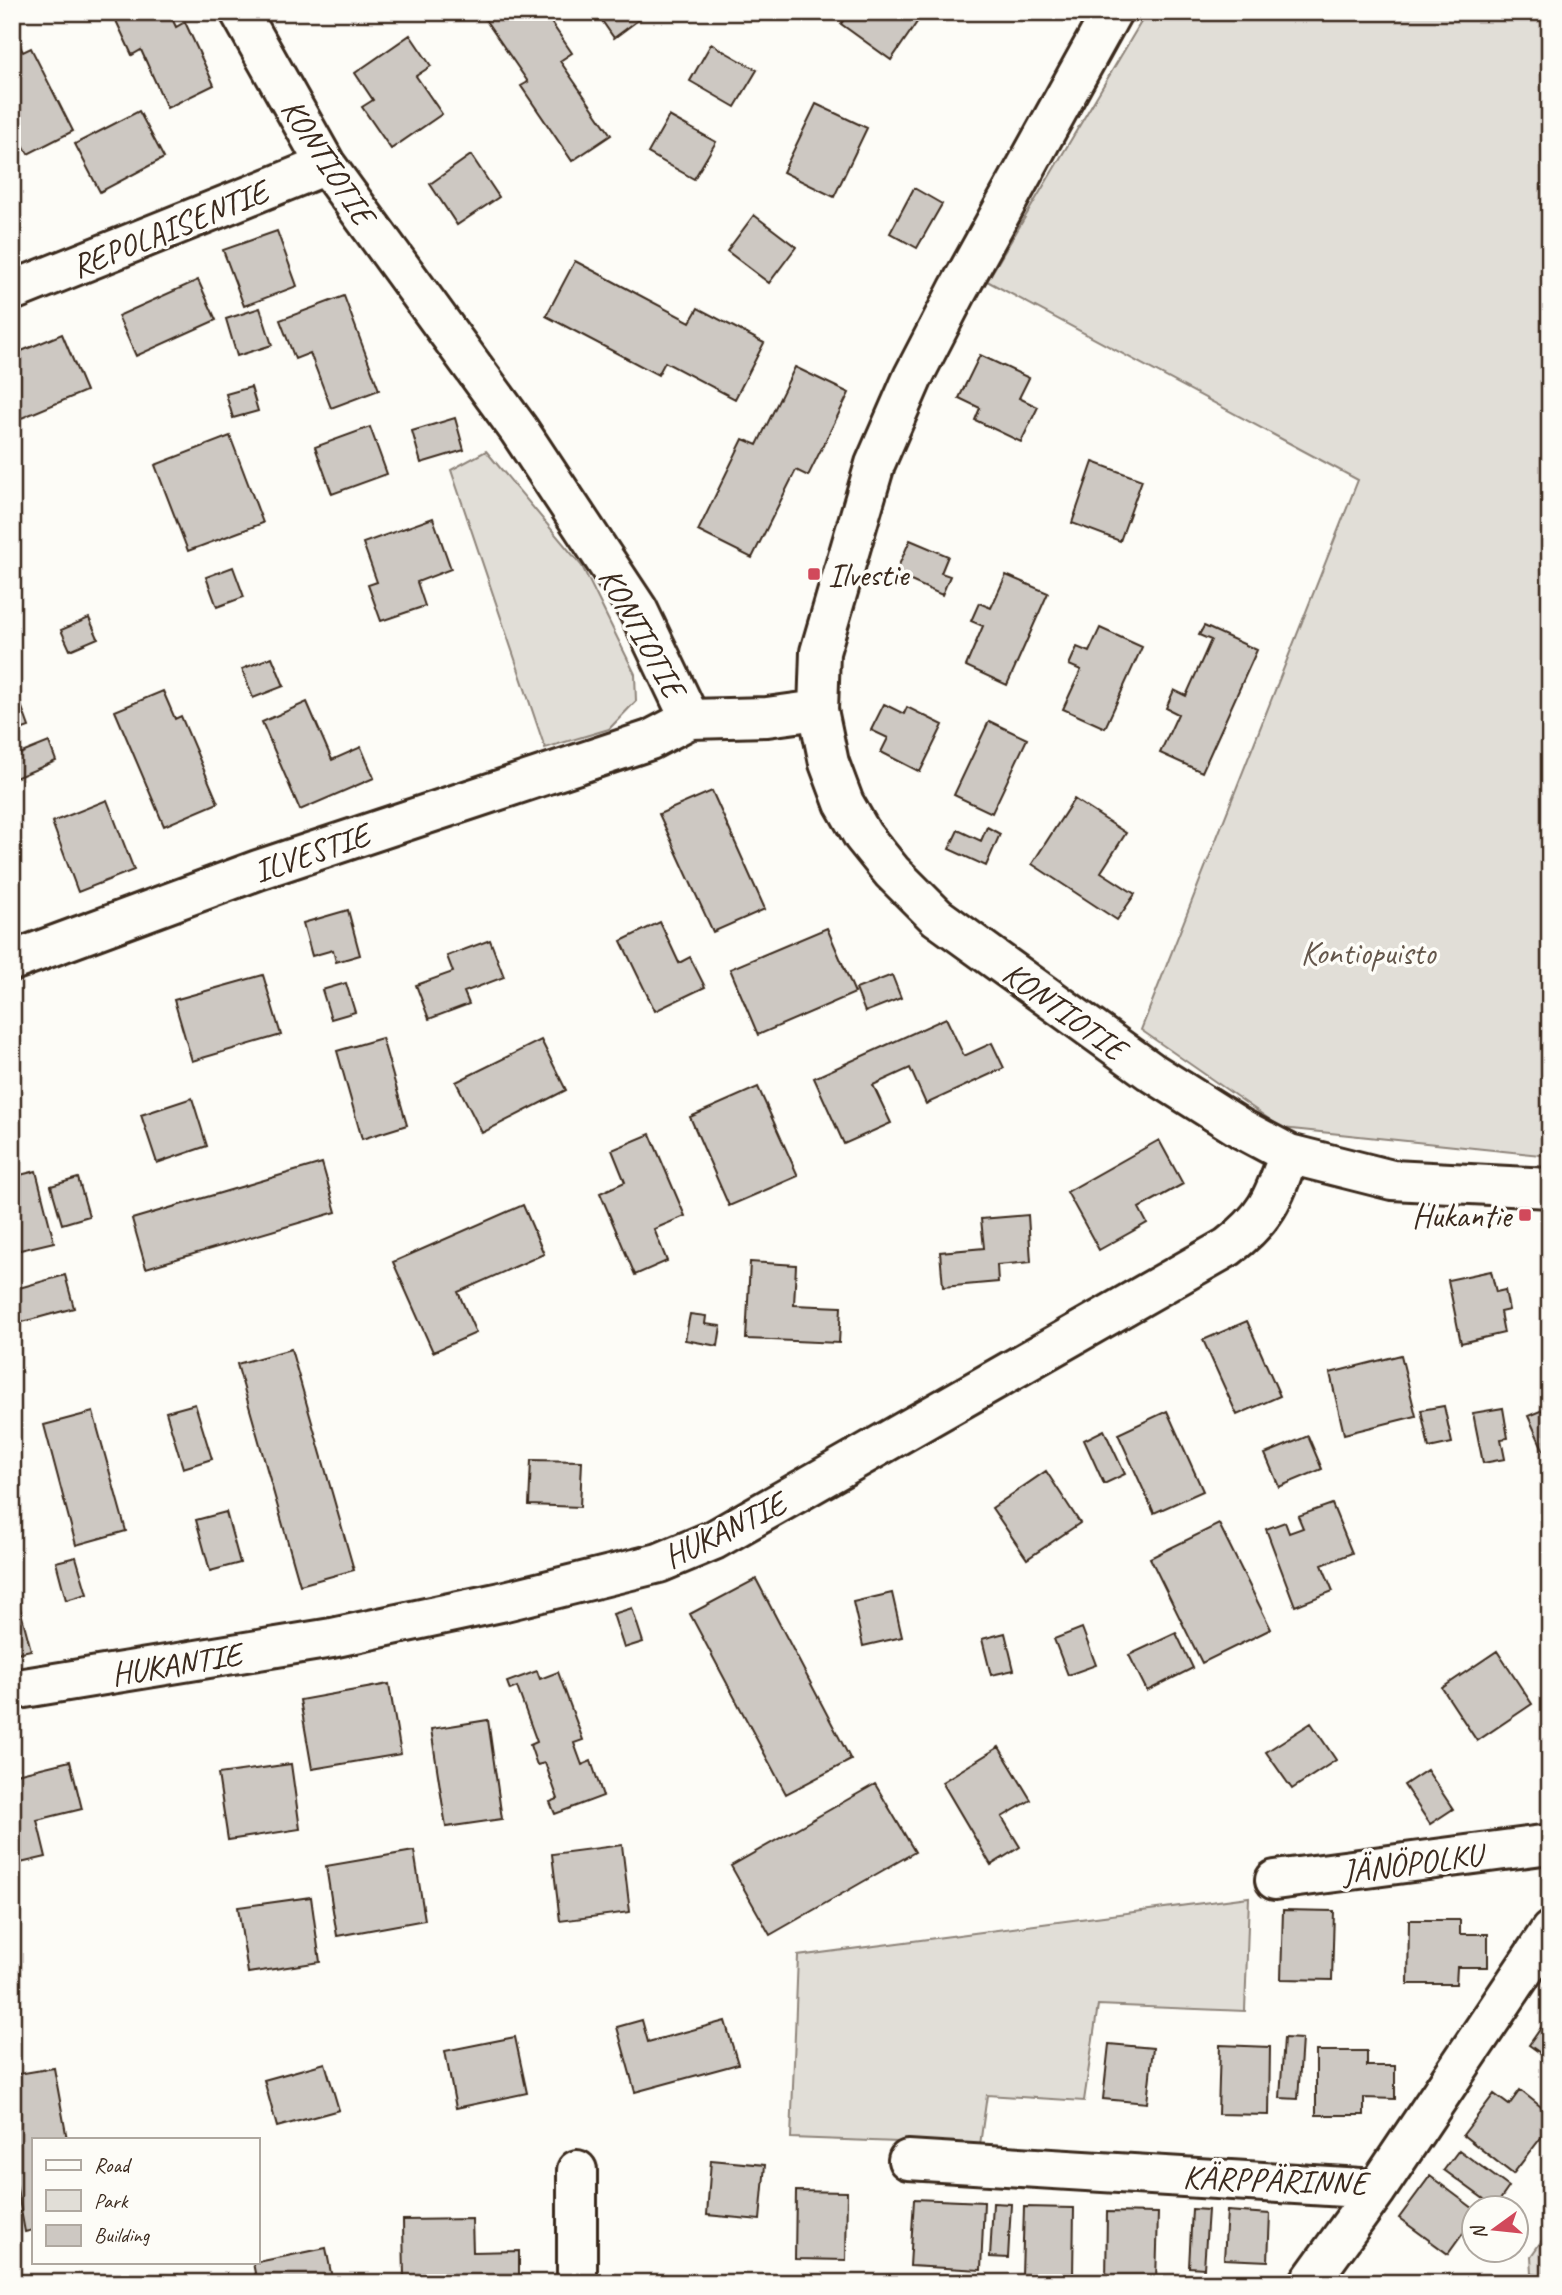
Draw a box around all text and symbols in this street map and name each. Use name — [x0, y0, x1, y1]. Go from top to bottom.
street label: KONTIOTIE — [272, 91, 387, 236]
street label: REPOLAISENTIE — [65, 169, 278, 287]
place label: Ilvestie — [828, 554, 910, 596]
street label: KONTIOTIE — [589, 560, 697, 708]
marker: Ilvestie — [806, 566, 822, 582]
street label: ILVESTIE — [248, 812, 379, 892]
park label: Kontiopuisto — [1301, 932, 1437, 974]
street label: KONTIOTIE — [995, 952, 1137, 1072]
place label: Hukantie — [1412, 1195, 1513, 1237]
marker: Hukantie — [1517, 1207, 1533, 1223]
street label: HUKANTIE — [656, 1480, 797, 1577]
street label: HUKANTIE — [108, 1632, 249, 1695]
street label: JÄNÖPOLKU — [1338, 1833, 1489, 1893]
legend — [32, 2138, 259, 2264]
text: Road — [94, 2152, 133, 2178]
street label: KÄRPPÄRINNE — [1182, 2156, 1372, 2204]
text: Park — [94, 2188, 129, 2214]
north arrow — [1460, 2194, 1530, 2264]
text: N — [1466, 2221, 1493, 2242]
text: Building — [94, 2222, 151, 2248]

